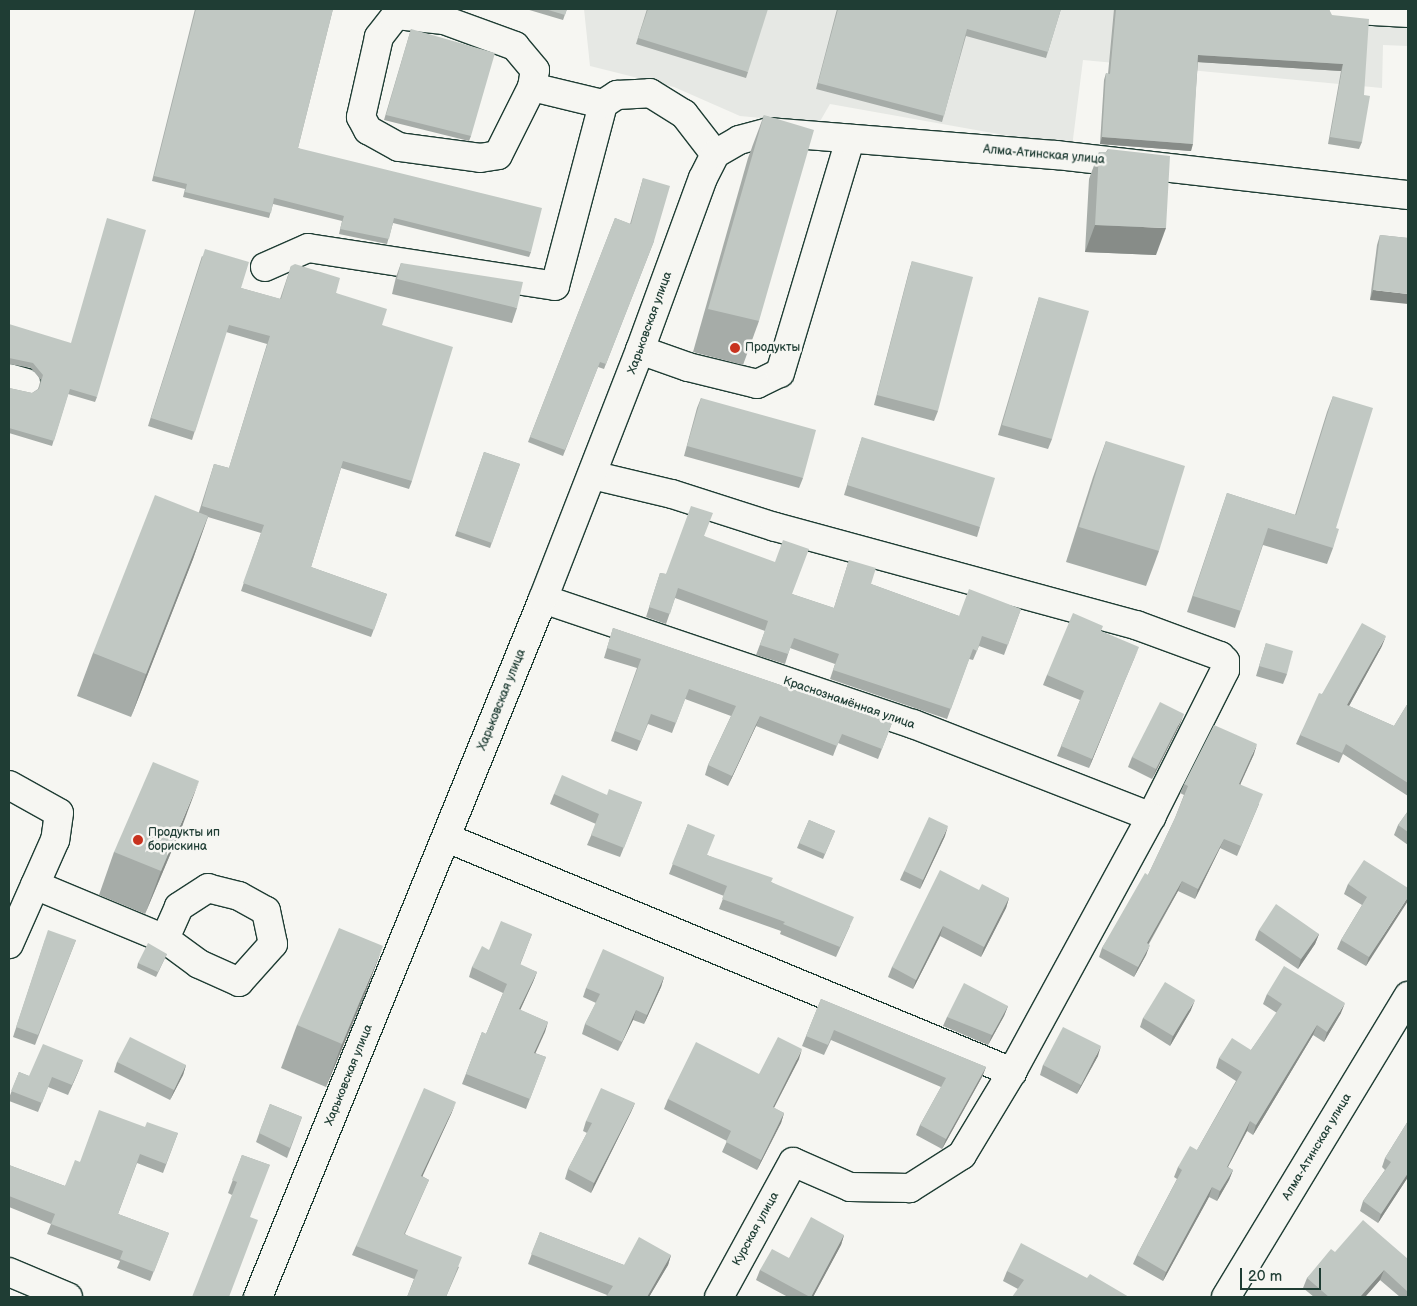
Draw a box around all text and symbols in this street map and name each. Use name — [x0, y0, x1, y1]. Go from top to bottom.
street label: Алма-Атинская улица — [983, 143, 1105, 167]
street label: Харьковская улица — [625, 270, 675, 376]
place label: Продукты — [745, 341, 800, 355]
marker: Продукты — [729, 342, 741, 354]
street label: Харьковская улица — [475, 647, 529, 753]
street label: Краснознамённая улица — [781, 674, 917, 732]
place label: Продукты ип борискина — [148, 826, 220, 854]
marker: Продукты ип борискина — [132, 834, 144, 846]
street label: Харьковская улица — [322, 1022, 376, 1128]
street label: Алма-Атинская улица — [1279, 1091, 1355, 1203]
street label: Курская улица — [730, 1190, 782, 1268]
scale bar — [1242, 1258, 1323, 1290]
text: 20 m — [1248, 1267, 1282, 1286]

